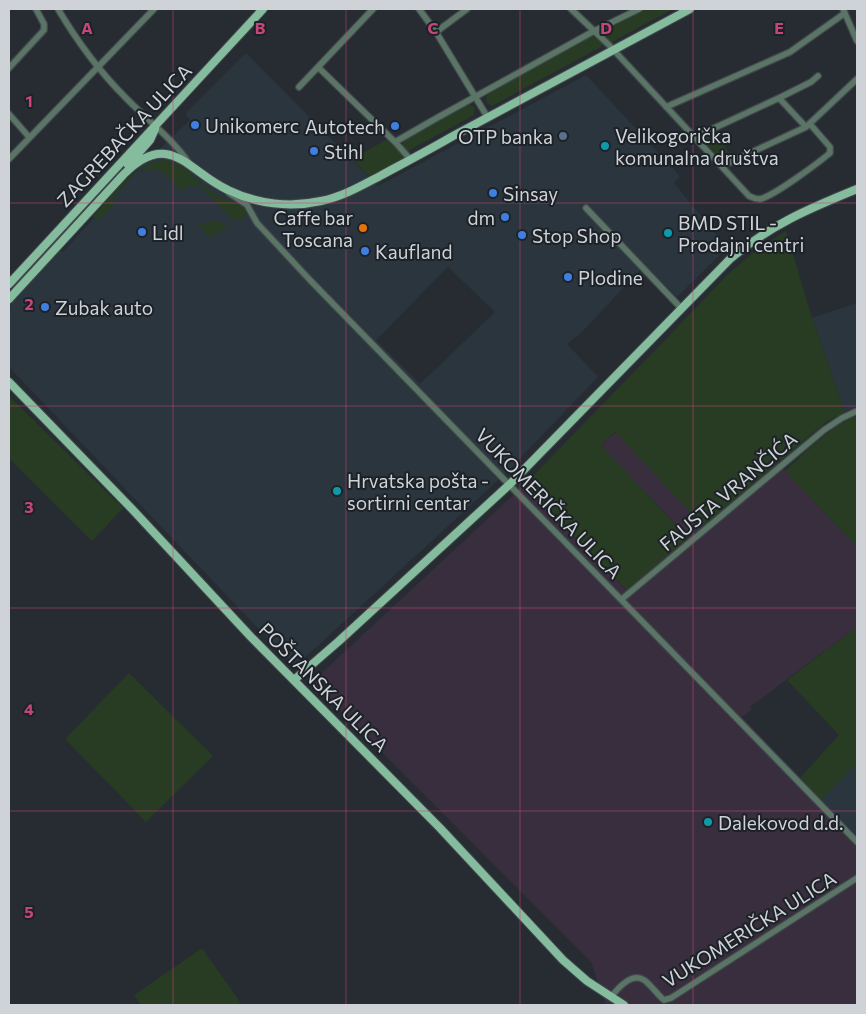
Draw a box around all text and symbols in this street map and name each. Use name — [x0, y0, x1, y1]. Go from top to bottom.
text: A — [81, 18, 93, 37]
text: B — [255, 18, 266, 37]
text: C — [428, 18, 439, 37]
text: D — [600, 18, 612, 37]
text: E — [774, 18, 784, 37]
street label: ZAGREBAČKA ULICA — [51, 58, 196, 211]
text: 1 — [25, 91, 33, 110]
place label: Unikomerc — [205, 114, 299, 137]
place label: Autotech — [305, 115, 385, 138]
marker: Unikomerc — [189, 119, 201, 131]
marker: Autotech — [389, 120, 401, 132]
place label: Velikogorička komunalna društva — [615, 124, 779, 169]
place label: OTP banka — [458, 125, 553, 148]
marker: OTP banka — [557, 130, 569, 142]
place label: Stihl — [324, 140, 363, 163]
marker: Velikogorička komunalna društva — [599, 140, 611, 152]
marker: Stihl — [308, 145, 320, 157]
place label: Sinsay — [503, 182, 558, 205]
marker: Sinsay — [487, 187, 499, 199]
place label: Caffe bar Toscana — [274, 206, 353, 251]
place label: dm — [467, 206, 495, 229]
marker: dm — [499, 211, 511, 223]
place label: BMD STIL - Prodajni centri — [678, 211, 804, 256]
place label: Lidl — [152, 221, 184, 244]
marker: Caffe bar Toscana — [357, 222, 369, 234]
place label: Stop Shop — [532, 224, 621, 247]
marker: Lidl — [136, 226, 148, 238]
marker: BMD STIL - Prodajni centri — [662, 227, 674, 239]
marker: Stop Shop — [516, 229, 528, 241]
place label: Kaufland — [375, 240, 452, 263]
marker: Kaufland — [359, 245, 371, 257]
place label: Plodine — [578, 266, 643, 289]
marker: Plodine — [562, 271, 574, 283]
text: 2 — [24, 294, 34, 313]
place label: Zubak auto — [55, 296, 153, 319]
marker: Zubak auto — [39, 301, 51, 313]
street label: VUKOMERIČKA ULICA — [471, 422, 628, 583]
street label: FAUSTA VRANČIĆA — [654, 426, 801, 555]
place label: Hrvatska pošta - sortirni centar — [347, 469, 489, 514]
marker: Hrvatska pošta - sortirni centar — [331, 485, 343, 497]
text: 3 — [24, 497, 34, 516]
street label: POŠTANSKA ULICA — [255, 617, 394, 756]
text: 4 — [24, 699, 34, 718]
place label: Dalekovod d.d. — [718, 811, 843, 834]
marker: Dalekovod d.d. — [702, 816, 714, 828]
street label: VUKOMERIČKA ULICA — [657, 865, 840, 992]
text: 5 — [24, 902, 34, 921]

